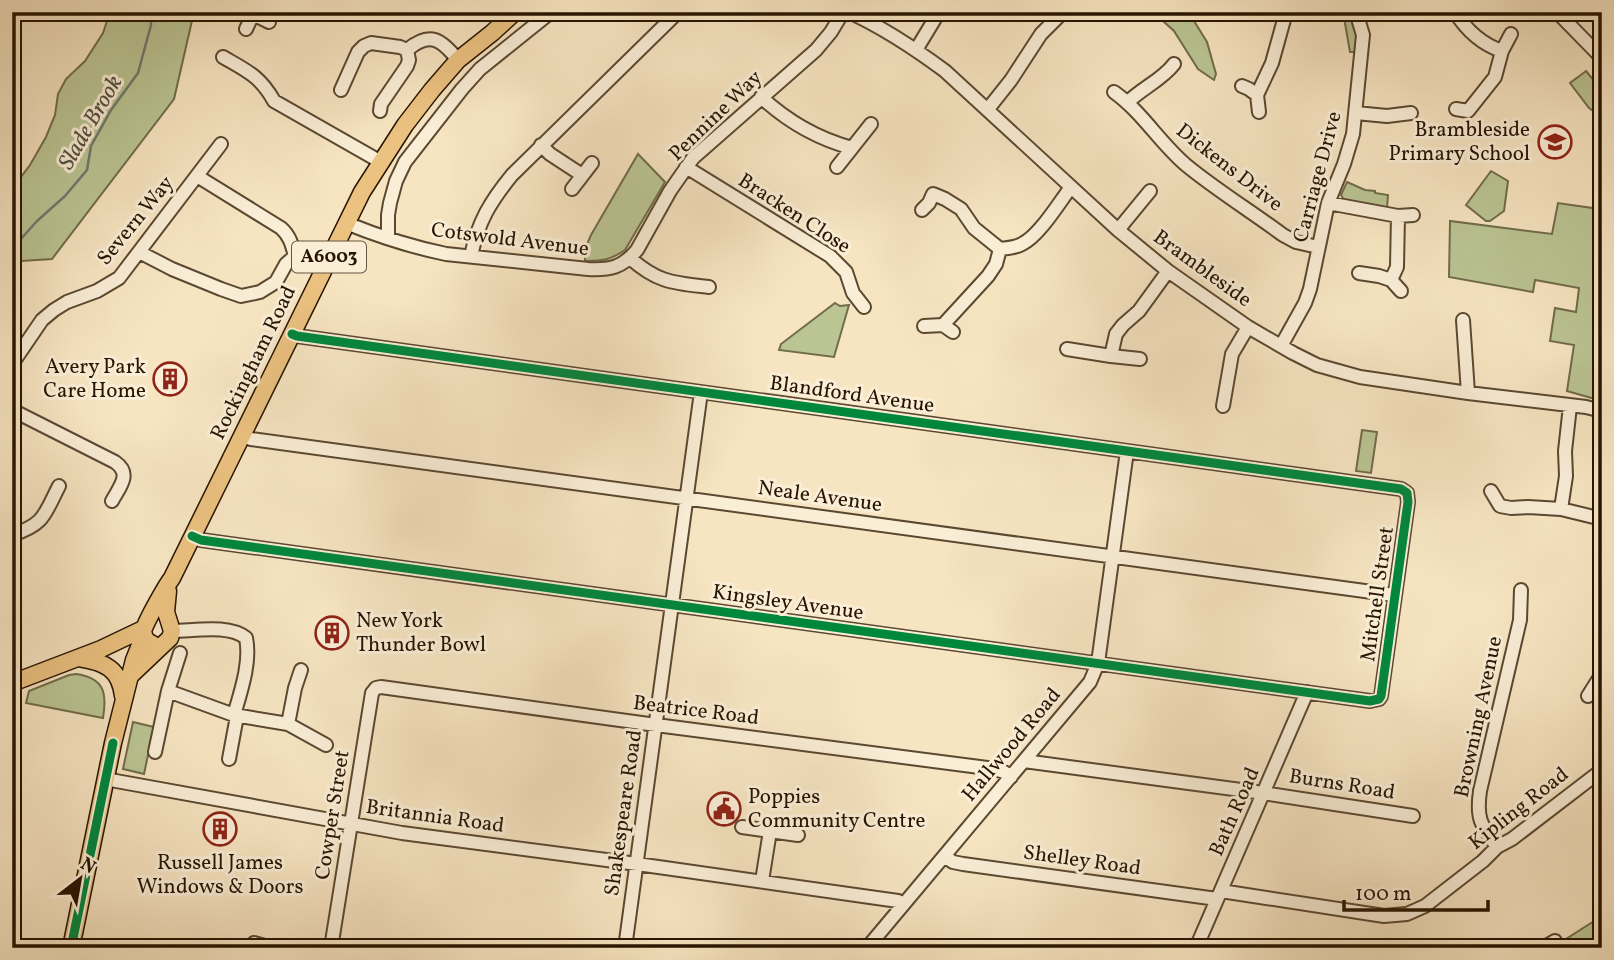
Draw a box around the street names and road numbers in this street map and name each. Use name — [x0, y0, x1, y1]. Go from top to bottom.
street label: Pennine Way — [663, 63, 770, 168]
street label: Carriage Drive — [1287, 108, 1349, 246]
street label: Dickens Drive — [1169, 117, 1289, 219]
street label: Bracken Close — [732, 167, 856, 261]
street label: Severn Way — [91, 169, 182, 272]
street label: Cotswold Avenue — [429, 216, 591, 264]
street label: Brambleside — [1147, 223, 1257, 315]
road number: A6003 — [292, 242, 366, 272]
street label: Rockingham Road — [204, 281, 304, 445]
street label: Blandford Avenue — [768, 369, 936, 421]
street label: Neale Avenue — [756, 474, 884, 520]
street label: Mitchell Street — [1354, 525, 1402, 663]
street label: Kingsley Avenue — [710, 578, 866, 628]
street label: Browning Avenue — [1448, 634, 1510, 800]
street label: Hallwood Road — [956, 682, 1068, 808]
street label: Beatrice Road — [631, 689, 761, 733]
street label: Shakespeare Road — [598, 728, 650, 898]
street label: Cowper Street — [308, 748, 358, 882]
street label: Kipling Road — [1463, 761, 1575, 857]
street label: Burns Road — [1287, 762, 1397, 808]
street label: Bath Road — [1202, 763, 1268, 861]
street label: Britannia Road — [364, 793, 506, 841]
street label: Shelley Road — [1021, 838, 1143, 884]

